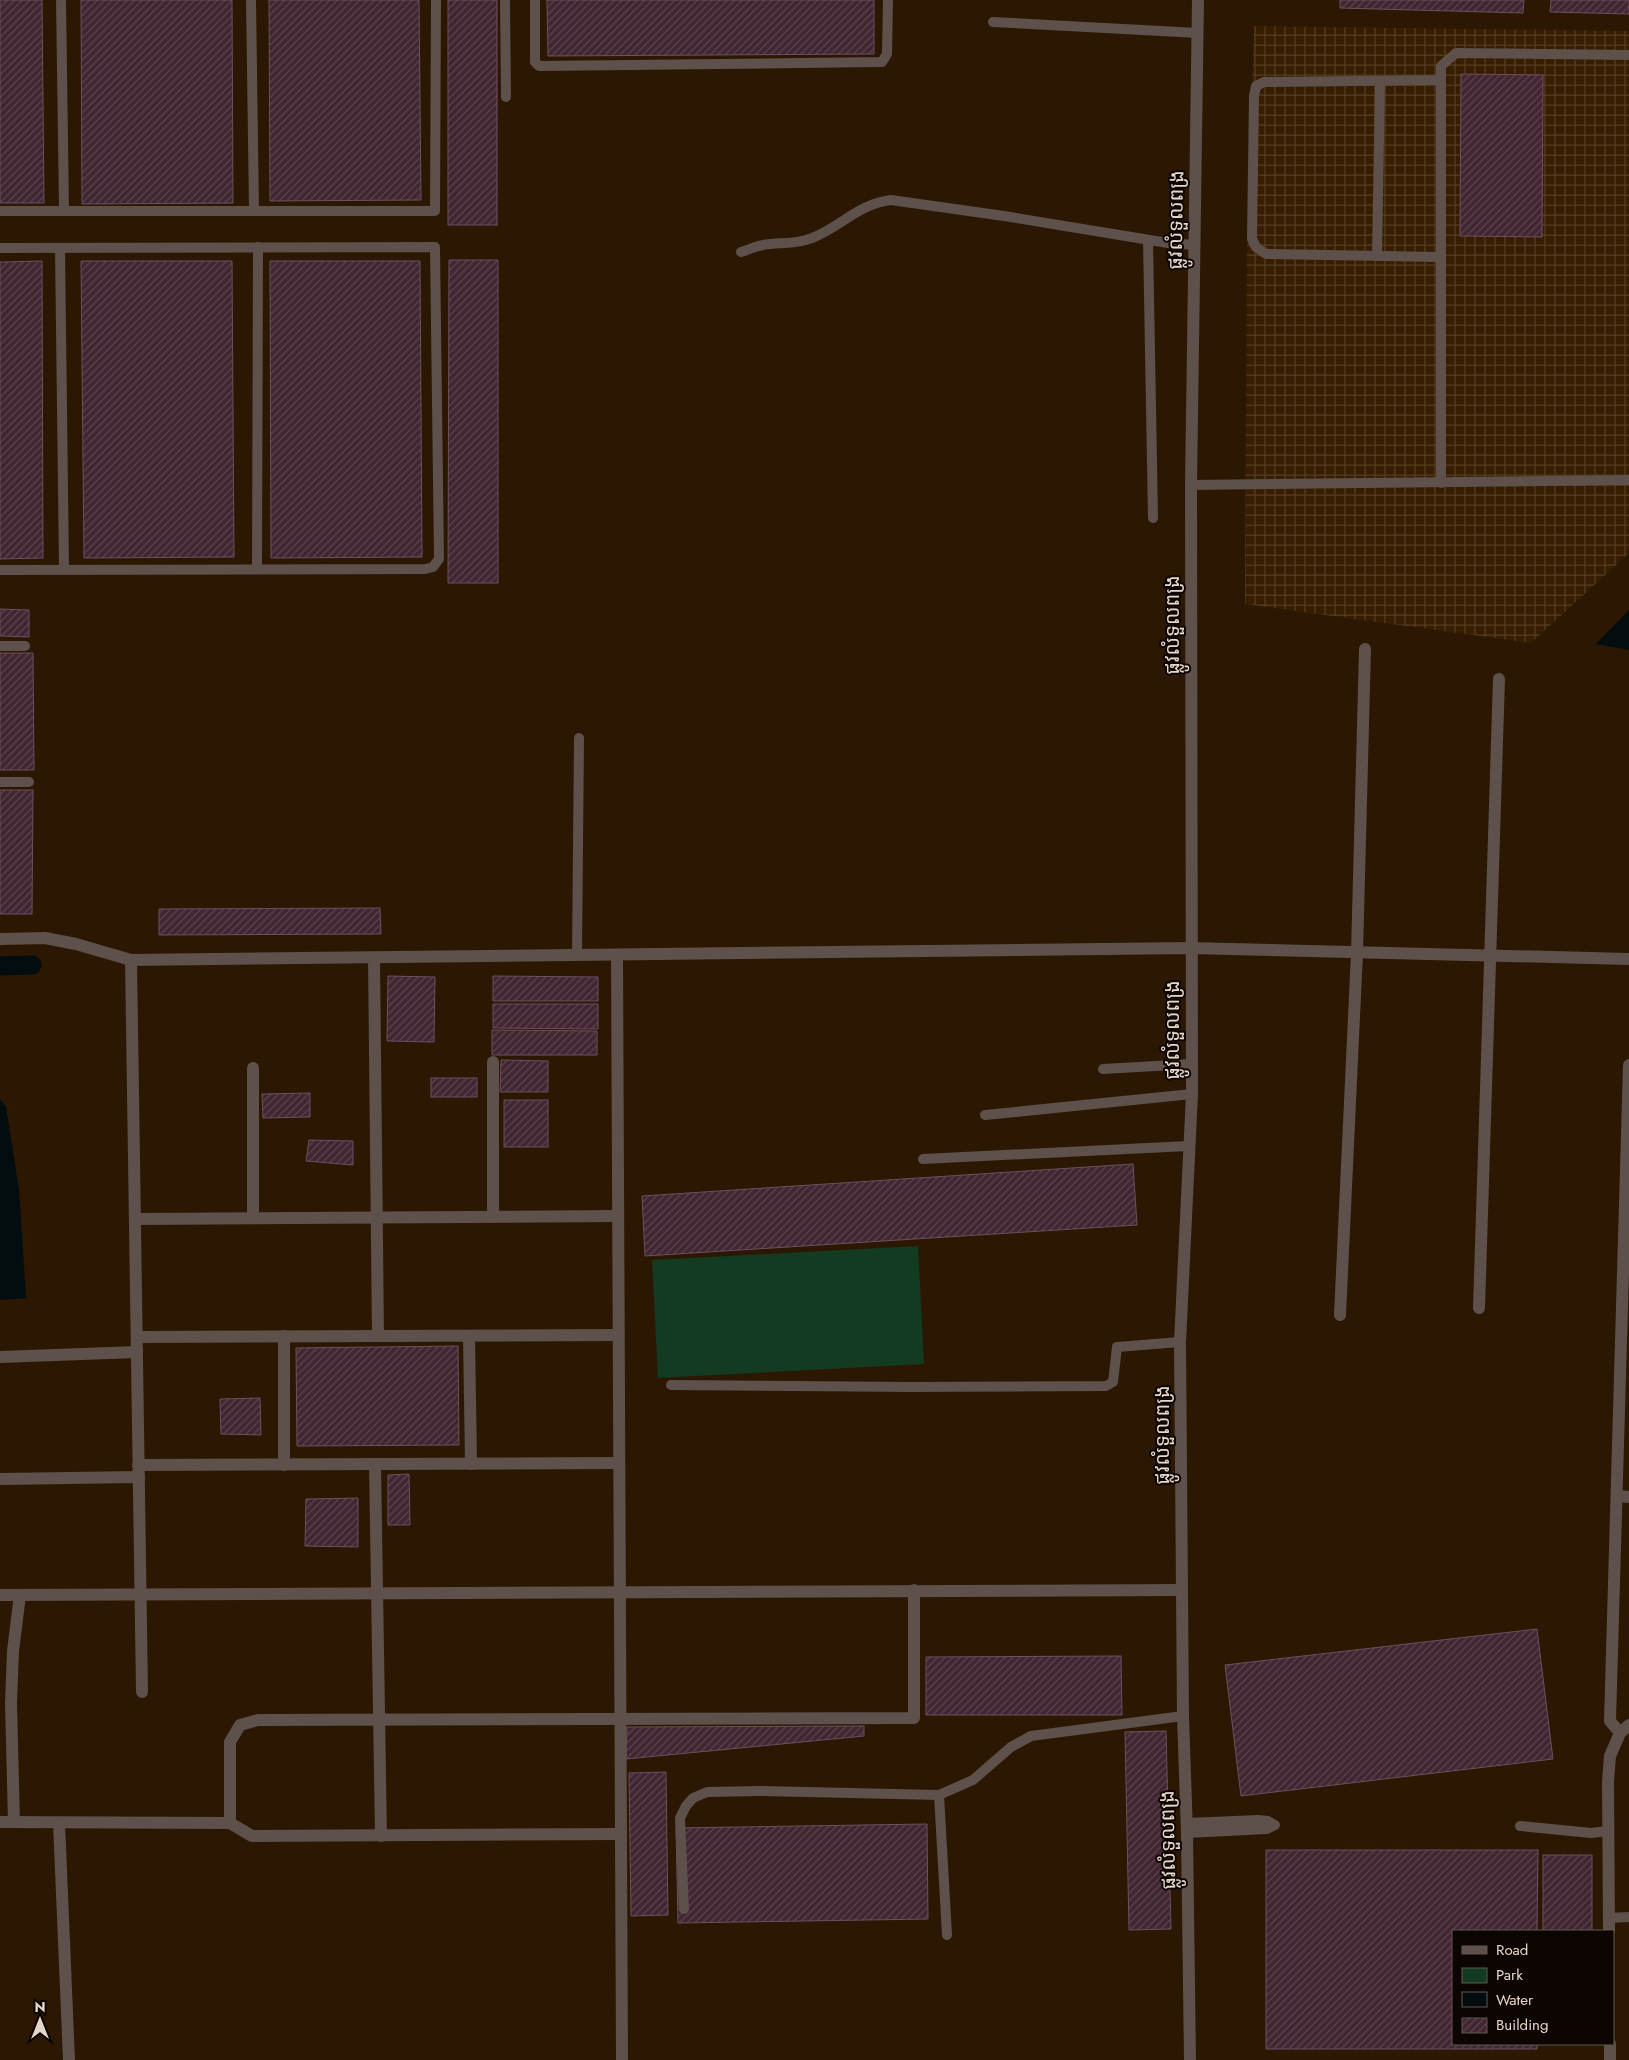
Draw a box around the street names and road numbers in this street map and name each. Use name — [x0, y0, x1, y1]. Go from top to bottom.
street label: ផ្លូវលំទួលពង្រ — [1161, 170, 1195, 270]
street label: ផ្លូវលំទួលពង្រ — [1158, 575, 1190, 675]
street label: ផ្លូវលំទួលពង្រ — [1158, 980, 1190, 1080]
street label: ផ្លូវលំទួលពង្រ — [1148, 1385, 1180, 1485]
street label: ផ្លូវលំទួលពង្រ — [1153, 1790, 1187, 1890]

